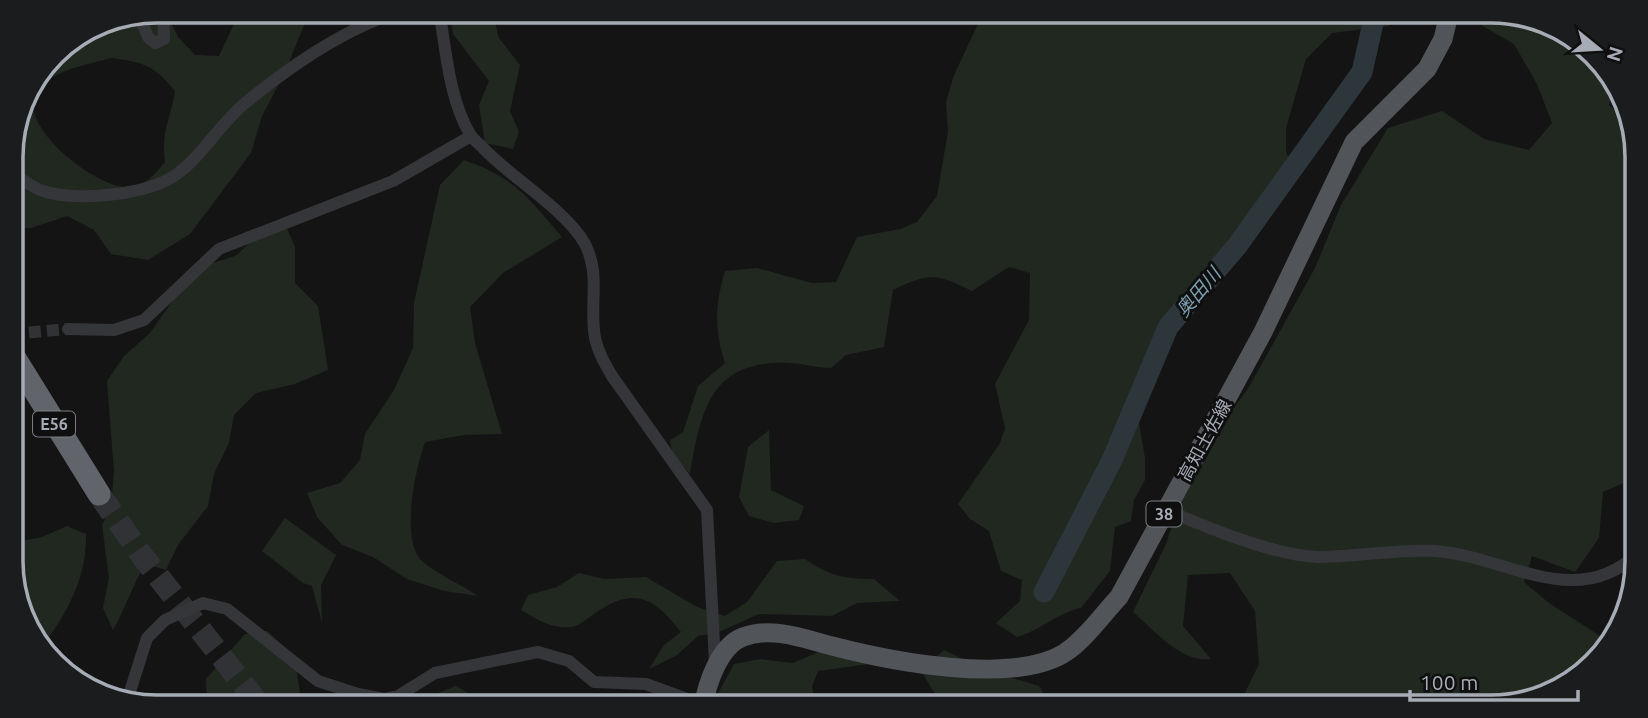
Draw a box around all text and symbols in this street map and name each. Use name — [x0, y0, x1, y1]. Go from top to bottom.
north arrow — [1564, 14, 1634, 84]
text: N — [1603, 44, 1628, 64]
water label: 奥田川 — [1171, 262, 1226, 321]
street label: 高知土佐線 — [1173, 396, 1235, 484]
road number: E56 — [33, 412, 75, 436]
road number: 38 — [1146, 502, 1182, 526]
scale bar — [1410, 658, 1578, 702]
text: 100 m — [1420, 670, 1478, 694]

